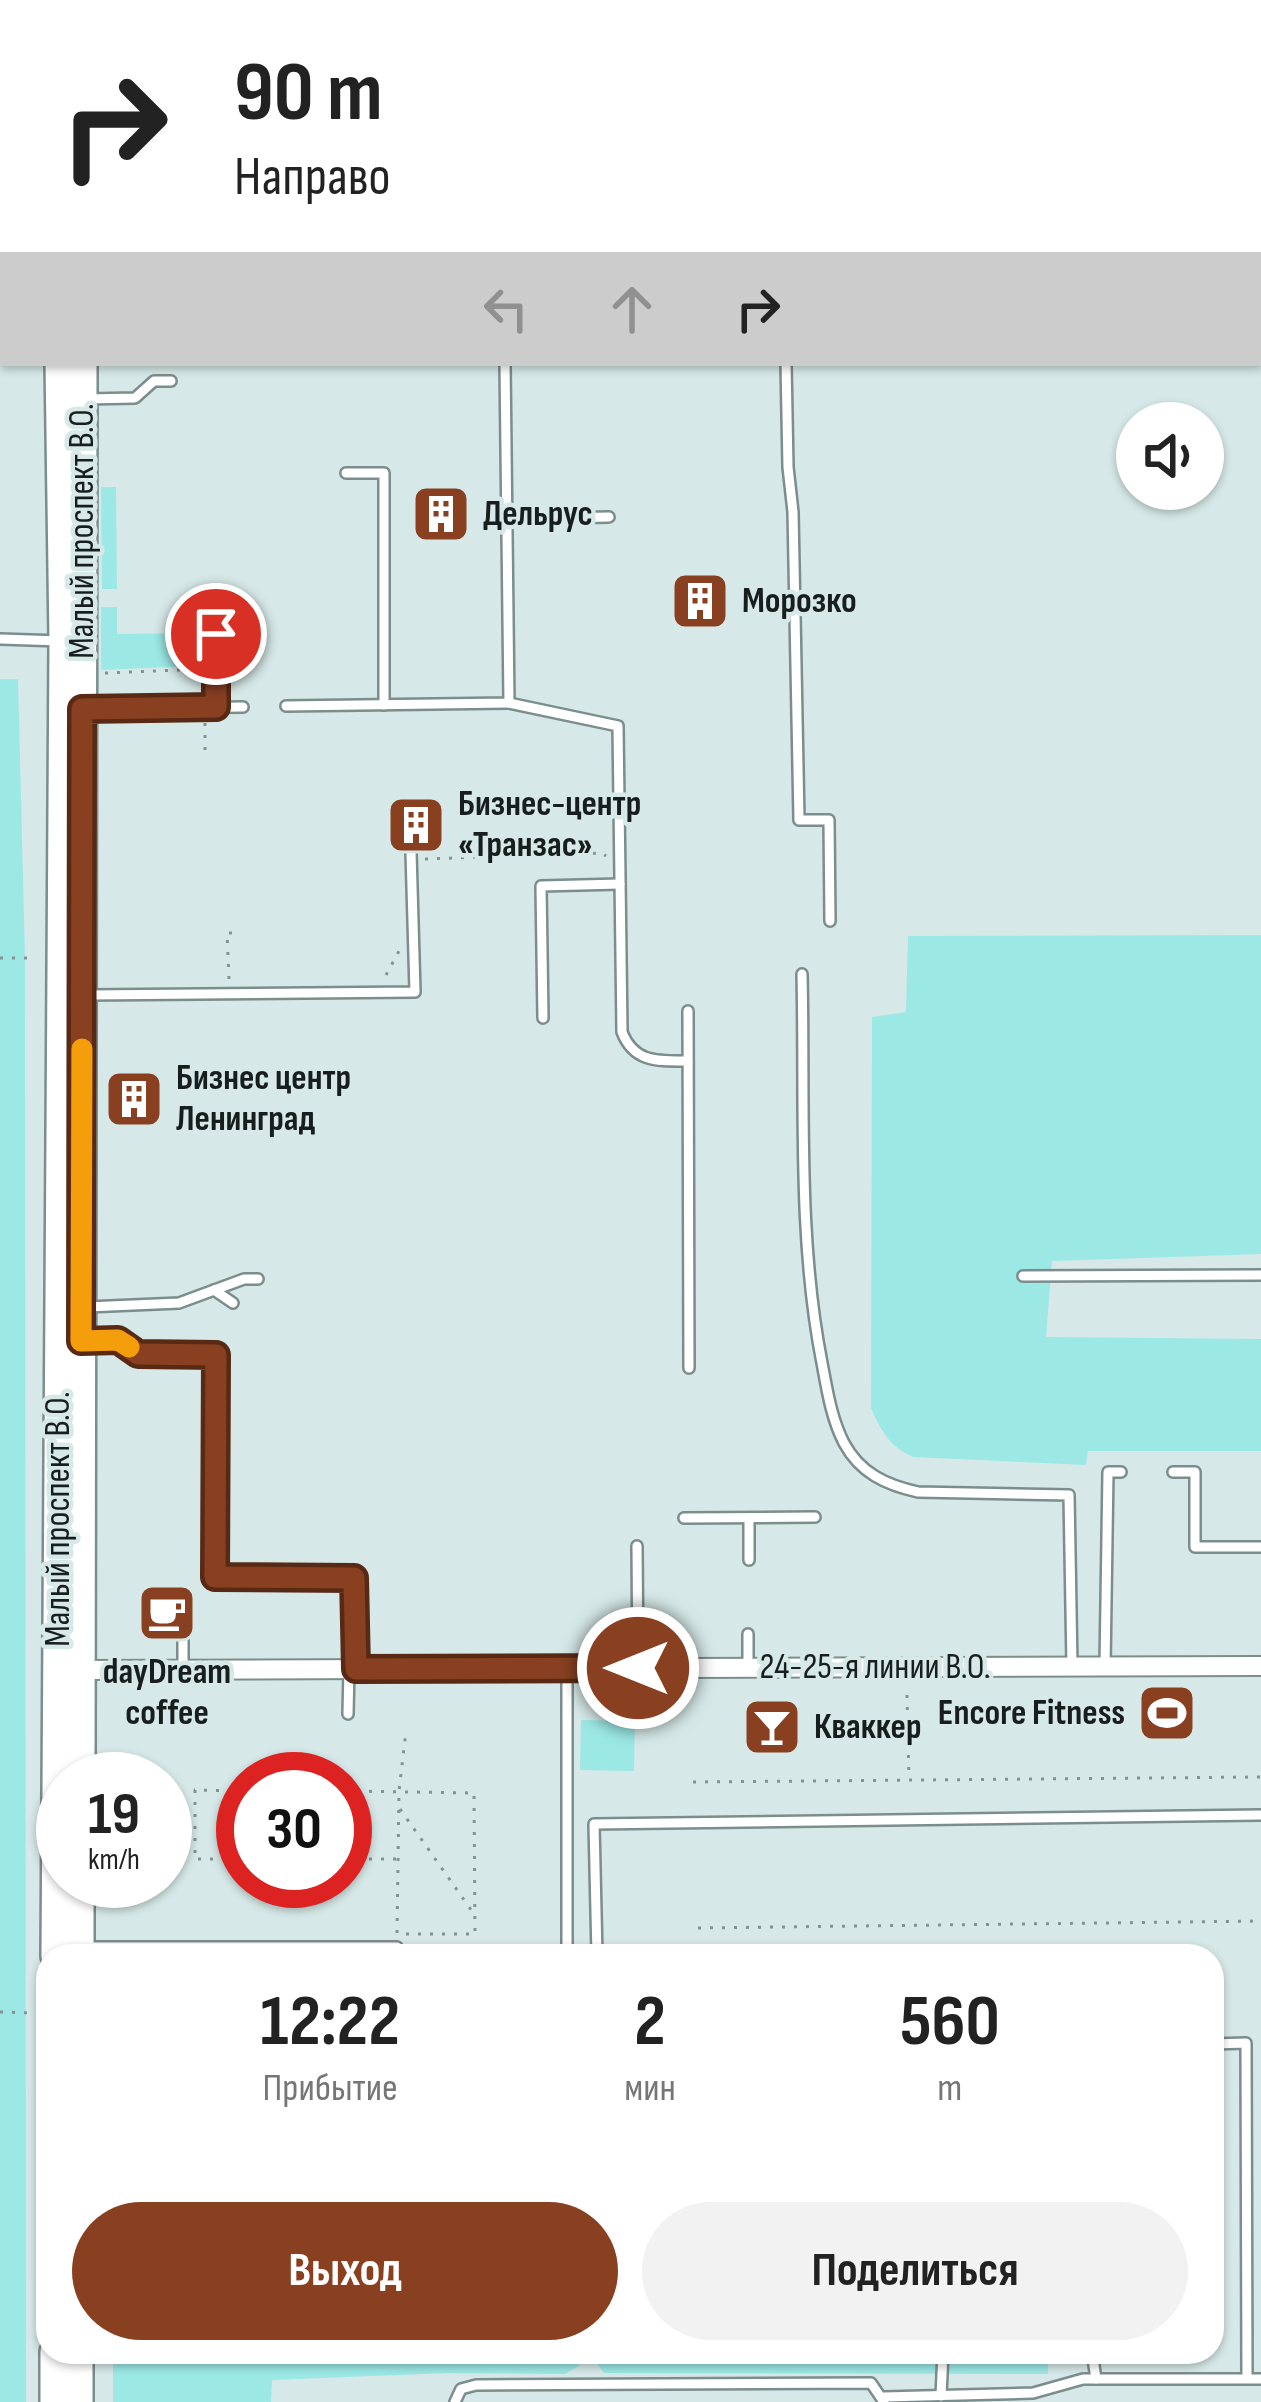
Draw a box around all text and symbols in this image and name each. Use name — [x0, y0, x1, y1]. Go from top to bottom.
text: 90 m — [234, 43, 383, 144]
icon: right — [36, 48, 192, 204]
text: Направо — [234, 145, 391, 210]
icon: left — [473, 276, 539, 342]
icon: ahead — [599, 276, 665, 342]
icon: right — [725, 276, 791, 342]
map controls — [1116, 402, 1224, 510]
button: sound — [1116, 402, 1224, 510]
street label: Малый проспект В.О. — [61, 403, 104, 659]
building icon: Дельрус — [410, 483, 472, 545]
place label: Дельрус — [483, 493, 593, 536]
building icon: Морозко — [669, 570, 731, 632]
place label: Морозко — [742, 580, 857, 623]
pin — [165, 583, 267, 685]
icon: arrive — [183, 601, 249, 667]
place label: Бизнес-центр «Транзас» — [458, 783, 641, 867]
building icon: Бизнес-центр «Транзас» — [385, 794, 447, 856]
place label: Бизнес центр Ленинград — [176, 1057, 351, 1141]
building icon: Бизнес центр Ленинград — [103, 1068, 165, 1130]
street label: Малый проспект В.О. — [37, 1391, 80, 1647]
cafe icon: dayDream coffee — [136, 1582, 198, 1644]
position arrow — [575, 1605, 701, 1731]
street label: 24-25-я линии В.О. — [760, 1646, 990, 1689]
place label: dayDream coffee — [103, 1651, 231, 1735]
sports icon: Encore Fitness — [1136, 1682, 1198, 1744]
place label: Encore Fitness — [938, 1692, 1125, 1735]
bar icon: Кваккер — [741, 1696, 803, 1758]
place label: Кваккер — [814, 1706, 922, 1749]
speed limit sign: 30 — [216, 1752, 372, 1908]
text: 19 — [88, 1779, 140, 1851]
text: km/h — [88, 1842, 140, 1878]
text: 12:22 — [260, 1979, 400, 2066]
text: 2 — [634, 1979, 666, 2066]
text: 560 — [900, 1979, 1000, 2066]
text: Прибытие — [263, 2065, 398, 2112]
text: мин — [624, 2065, 676, 2112]
text: m — [937, 2065, 962, 2112]
button: Выход — [72, 2202, 618, 2340]
button: Поделиться — [642, 2202, 1188, 2340]

